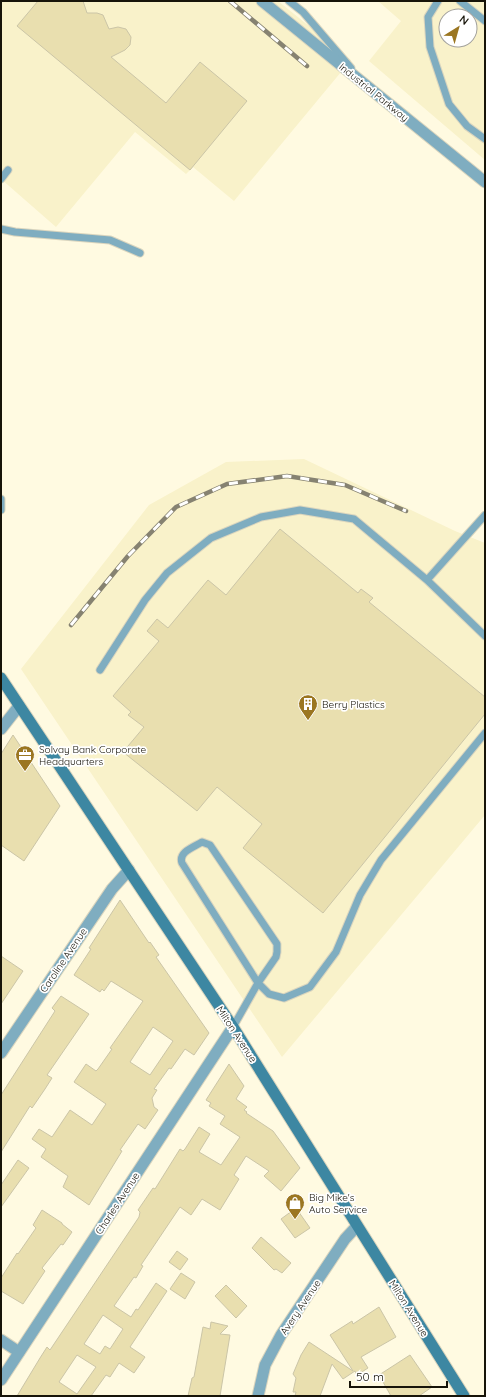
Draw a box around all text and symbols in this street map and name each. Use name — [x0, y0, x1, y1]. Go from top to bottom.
north arrow — [438, 8, 478, 48]
text: N — [457, 12, 471, 28]
street label: Industrial Parkway — [336, 60, 411, 124]
building icon: Berry Plastics — [297, 693, 319, 721]
place label: Berry Plastics — [322, 698, 385, 711]
place label: Solvay Bank Corporate Headquarters — [39, 743, 147, 768]
office icon: Solvay Bank Corporate Headquarters — [14, 744, 36, 772]
street label: Caroline Avenue — [37, 925, 90, 995]
street label: Milton Avenue — [213, 1004, 260, 1065]
street label: Charles Avenue — [92, 1169, 143, 1237]
place label: Big Mike's Auto Service — [309, 1191, 367, 1216]
shop icon: Big Mike's Auto Service — [284, 1192, 306, 1220]
street label: Avery Avenue — [277, 1277, 324, 1337]
street label: Milton Avenue — [386, 1277, 431, 1339]
scale bar — [350, 1363, 447, 1389]
text: 50 m — [356, 1369, 384, 1384]

